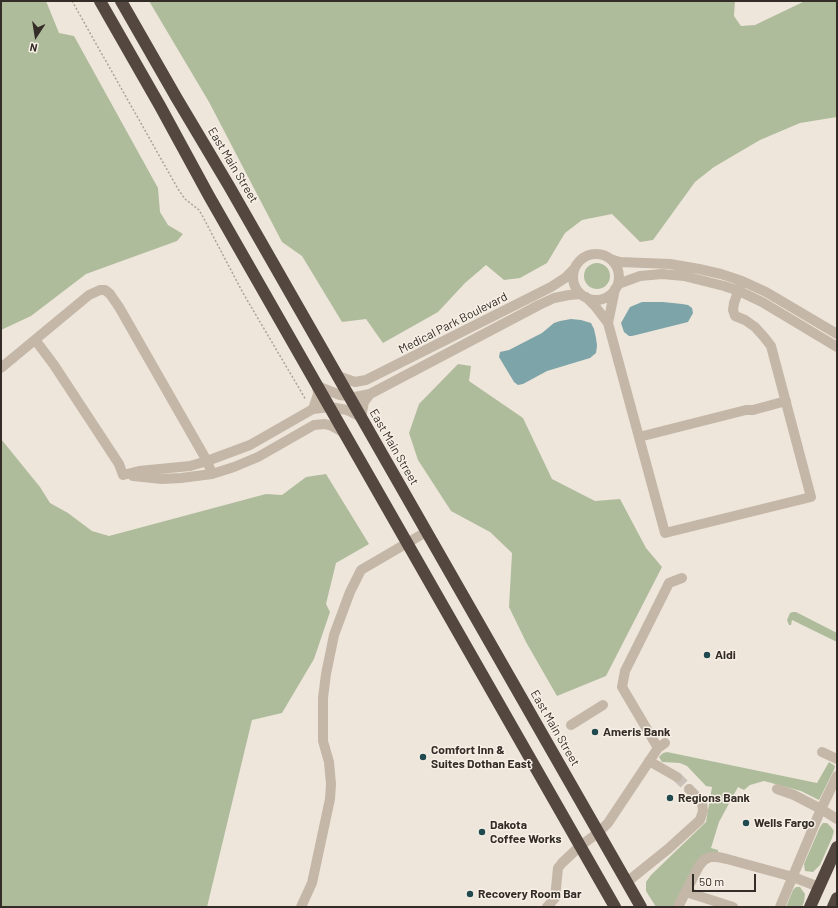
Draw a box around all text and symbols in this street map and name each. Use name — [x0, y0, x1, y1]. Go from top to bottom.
north arrow — [16, 16, 56, 56]
text: N — [28, 41, 38, 55]
street label: East Main Street — [205, 125, 261, 205]
street label: Medical Park Boulevard — [396, 289, 510, 357]
street label: East Main Street — [366, 406, 422, 488]
place label: Aldi — [715, 648, 736, 662]
marker: Aldi — [702, 650, 712, 660]
street label: East Main Street — [527, 687, 583, 769]
place label: Ameris Bank — [603, 725, 670, 739]
marker: Ameris Bank — [590, 727, 600, 737]
place label: Comfort Inn & Suites Dothan East — [431, 743, 531, 771]
marker: Comfort Inn & Suites Dothan East — [418, 752, 428, 762]
place label: Regions Bank — [678, 791, 750, 805]
marker: Regions Bank — [665, 793, 675, 803]
place label: Wells Fargo — [754, 816, 815, 830]
place label: Dakota Coffee Works — [490, 818, 562, 846]
marker: Wells Fargo — [741, 818, 751, 828]
marker: Dakota Coffee Works — [477, 827, 487, 837]
scale bar — [694, 866, 758, 892]
text: 50 m — [699, 874, 724, 888]
place label: Recovery Room Bar — [478, 887, 582, 901]
marker: Recovery Room Bar — [465, 889, 475, 899]

